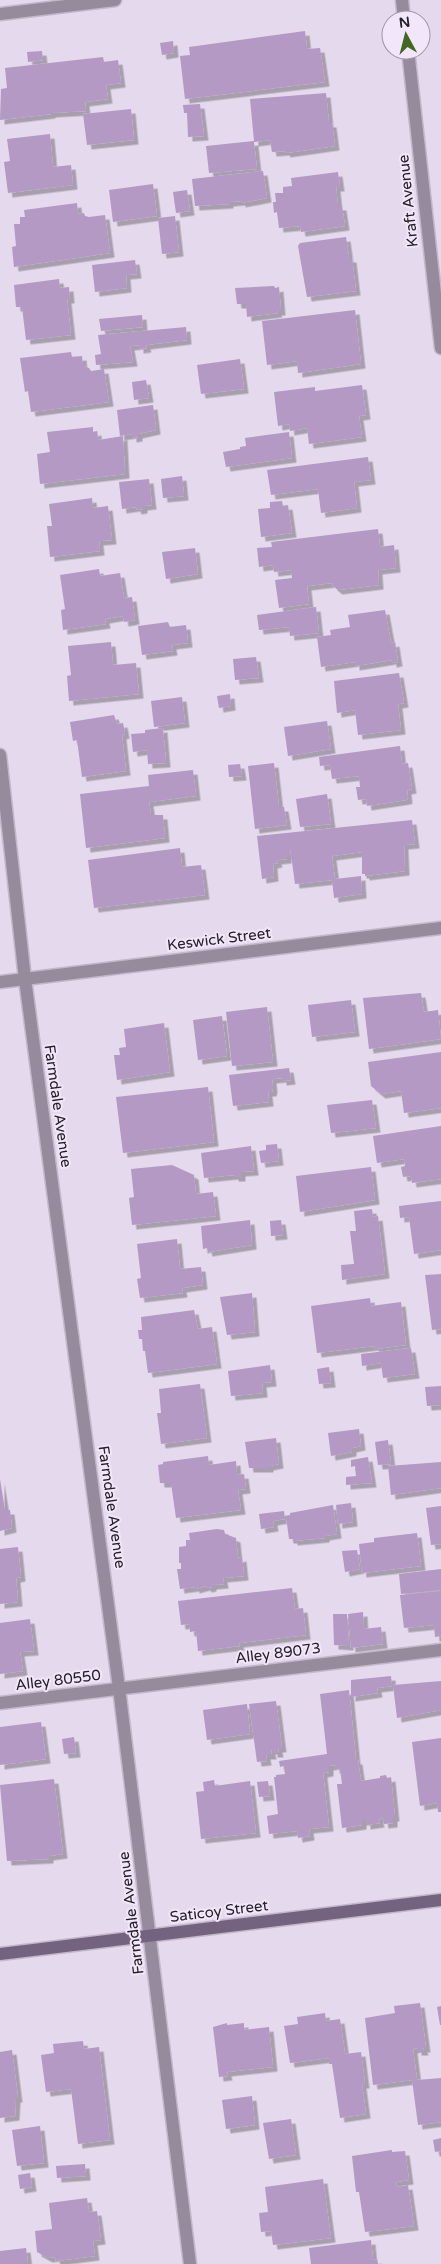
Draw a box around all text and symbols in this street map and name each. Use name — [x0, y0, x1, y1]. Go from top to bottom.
north arrow — [381, 10, 431, 60]
text: N — [398, 13, 411, 32]
street label: Kraft Avenue — [394, 154, 422, 248]
street label: Keswick Street — [166, 924, 272, 954]
street label: Farmdale Avenue — [40, 1044, 76, 1168]
street label: Farmdale Avenue — [94, 1445, 130, 1569]
street label: Alley 89073 — [234, 1639, 322, 1667]
street label: Alley 80550 — [14, 1666, 102, 1694]
street label: Farmdale Avenue — [115, 1851, 147, 1975]
street label: Saticoy Street — [169, 1896, 269, 1926]

